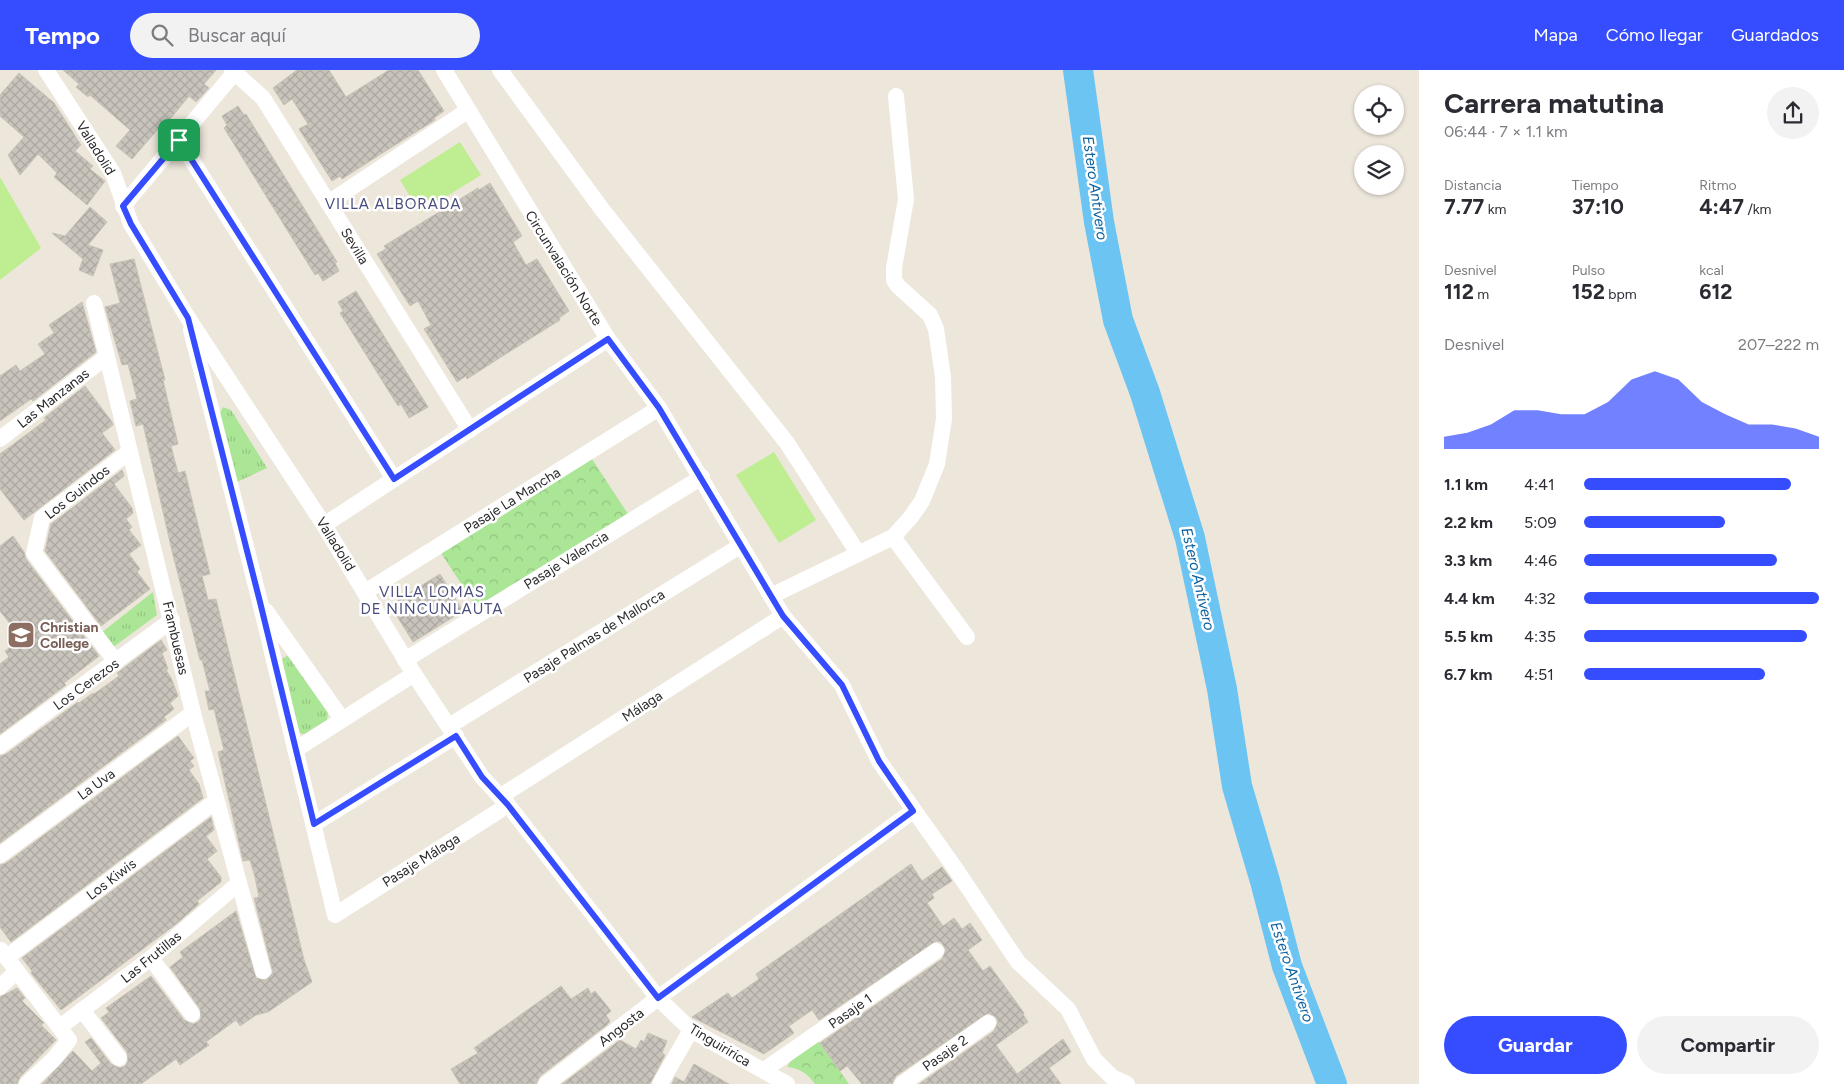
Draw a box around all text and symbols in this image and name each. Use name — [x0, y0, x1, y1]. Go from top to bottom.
search box — [130, 13, 480, 58]
text: Tempo — [25, 21, 100, 50]
icon: search — [148, 21, 176, 49]
text: Buscar aquí — [188, 24, 286, 47]
text: Mapa — [1533, 24, 1578, 46]
text: Cómo llegar — [1606, 24, 1703, 46]
text: Guardados — [1731, 24, 1819, 46]
map controls — [1354, 85, 1404, 195]
button: locate — [1354, 85, 1404, 135]
text: Carrera matutina — [1444, 86, 1664, 120]
button: share — [1767, 87, 1819, 139]
street label: Valladolid — [72, 118, 119, 178]
pin — [158, 119, 200, 161]
text: 06:44 · 7 × 1.1 km — [1444, 122, 1568, 141]
icon: arrive — [165, 126, 193, 154]
water label: Estero Antivero — [1079, 135, 1111, 242]
button: layers — [1354, 145, 1404, 195]
text: Distancia — [1444, 177, 1502, 194]
text: Tiempo — [1572, 177, 1619, 194]
text: Ritmo — [1699, 177, 1737, 194]
text: 7.77 — [1444, 194, 1484, 219]
text: 37:10 — [1572, 194, 1624, 219]
text: 4:47 — [1699, 194, 1744, 219]
district label: VILLA ALBORADA — [325, 195, 461, 213]
text: km — [1484, 201, 1506, 218]
text: /km — [1744, 201, 1772, 218]
street label: Circunvalación Norte — [521, 208, 606, 329]
street label: Sevilla — [337, 225, 372, 268]
text: Desnivel — [1444, 262, 1497, 279]
text: Pulso — [1572, 262, 1605, 279]
text: kcal — [1699, 262, 1724, 279]
text: 112 — [1444, 279, 1474, 304]
text: 152 — [1572, 279, 1605, 304]
text: 612 — [1699, 279, 1733, 304]
text: m — [1474, 286, 1489, 303]
text: bpm — [1605, 286, 1637, 303]
text: Desnivel — [1444, 335, 1504, 354]
text: 207–222 m — [1738, 335, 1819, 354]
street label: Las Manzanas — [14, 365, 93, 432]
street label: Los Guindos — [41, 462, 113, 523]
street label: Pasaje La Mancha — [461, 464, 564, 537]
text: 1.1 km — [1444, 475, 1488, 494]
text: 4:41 — [1524, 475, 1555, 494]
text: 2.2 km — [1444, 513, 1493, 532]
text: 5:09 — [1524, 513, 1557, 532]
street label: Valladolid — [312, 514, 359, 574]
water label: Estero Antivero — [1177, 526, 1219, 632]
street label: Pasaje Valencia — [521, 528, 612, 593]
text: 3.3 km — [1444, 551, 1492, 570]
text: 4:46 — [1524, 551, 1557, 570]
district label: VILLA LOMAS DE NINCUNLAUTA — [360, 583, 504, 618]
street label: Pasaje Palmas de Mallorca — [521, 586, 668, 687]
text: 4.4 km — [1444, 589, 1495, 608]
text: 4:32 — [1524, 589, 1556, 608]
street label: Frambuesas — [159, 600, 192, 677]
place label: Christian College — [40, 619, 98, 652]
school or university icon: Christian College — [6, 620, 36, 650]
text: 5.5 km — [1444, 627, 1493, 646]
text: 4:35 — [1524, 627, 1556, 646]
street label: Los Cerezos — [50, 655, 122, 714]
text: 6.7 km — [1444, 665, 1493, 684]
text: 4:51 — [1524, 665, 1554, 684]
street label: Málaga — [619, 687, 666, 726]
street label: La Uva — [74, 765, 118, 804]
street label: Pasaje Málaga — [379, 830, 463, 891]
street label: Los Kiwis — [83, 855, 140, 904]
water label: Estero Antivero — [1266, 919, 1318, 1025]
street label: Las Frutillas — [118, 928, 185, 987]
street label: Pasaje 1 — [825, 990, 875, 1033]
street label: Angosta — [595, 1005, 647, 1050]
button: Guardar — [1444, 1016, 1627, 1074]
button: Compartir — [1637, 1016, 1819, 1074]
street label: Tinguiririca — [686, 1020, 754, 1070]
street label: Pasaje 2 — [919, 1032, 971, 1075]

